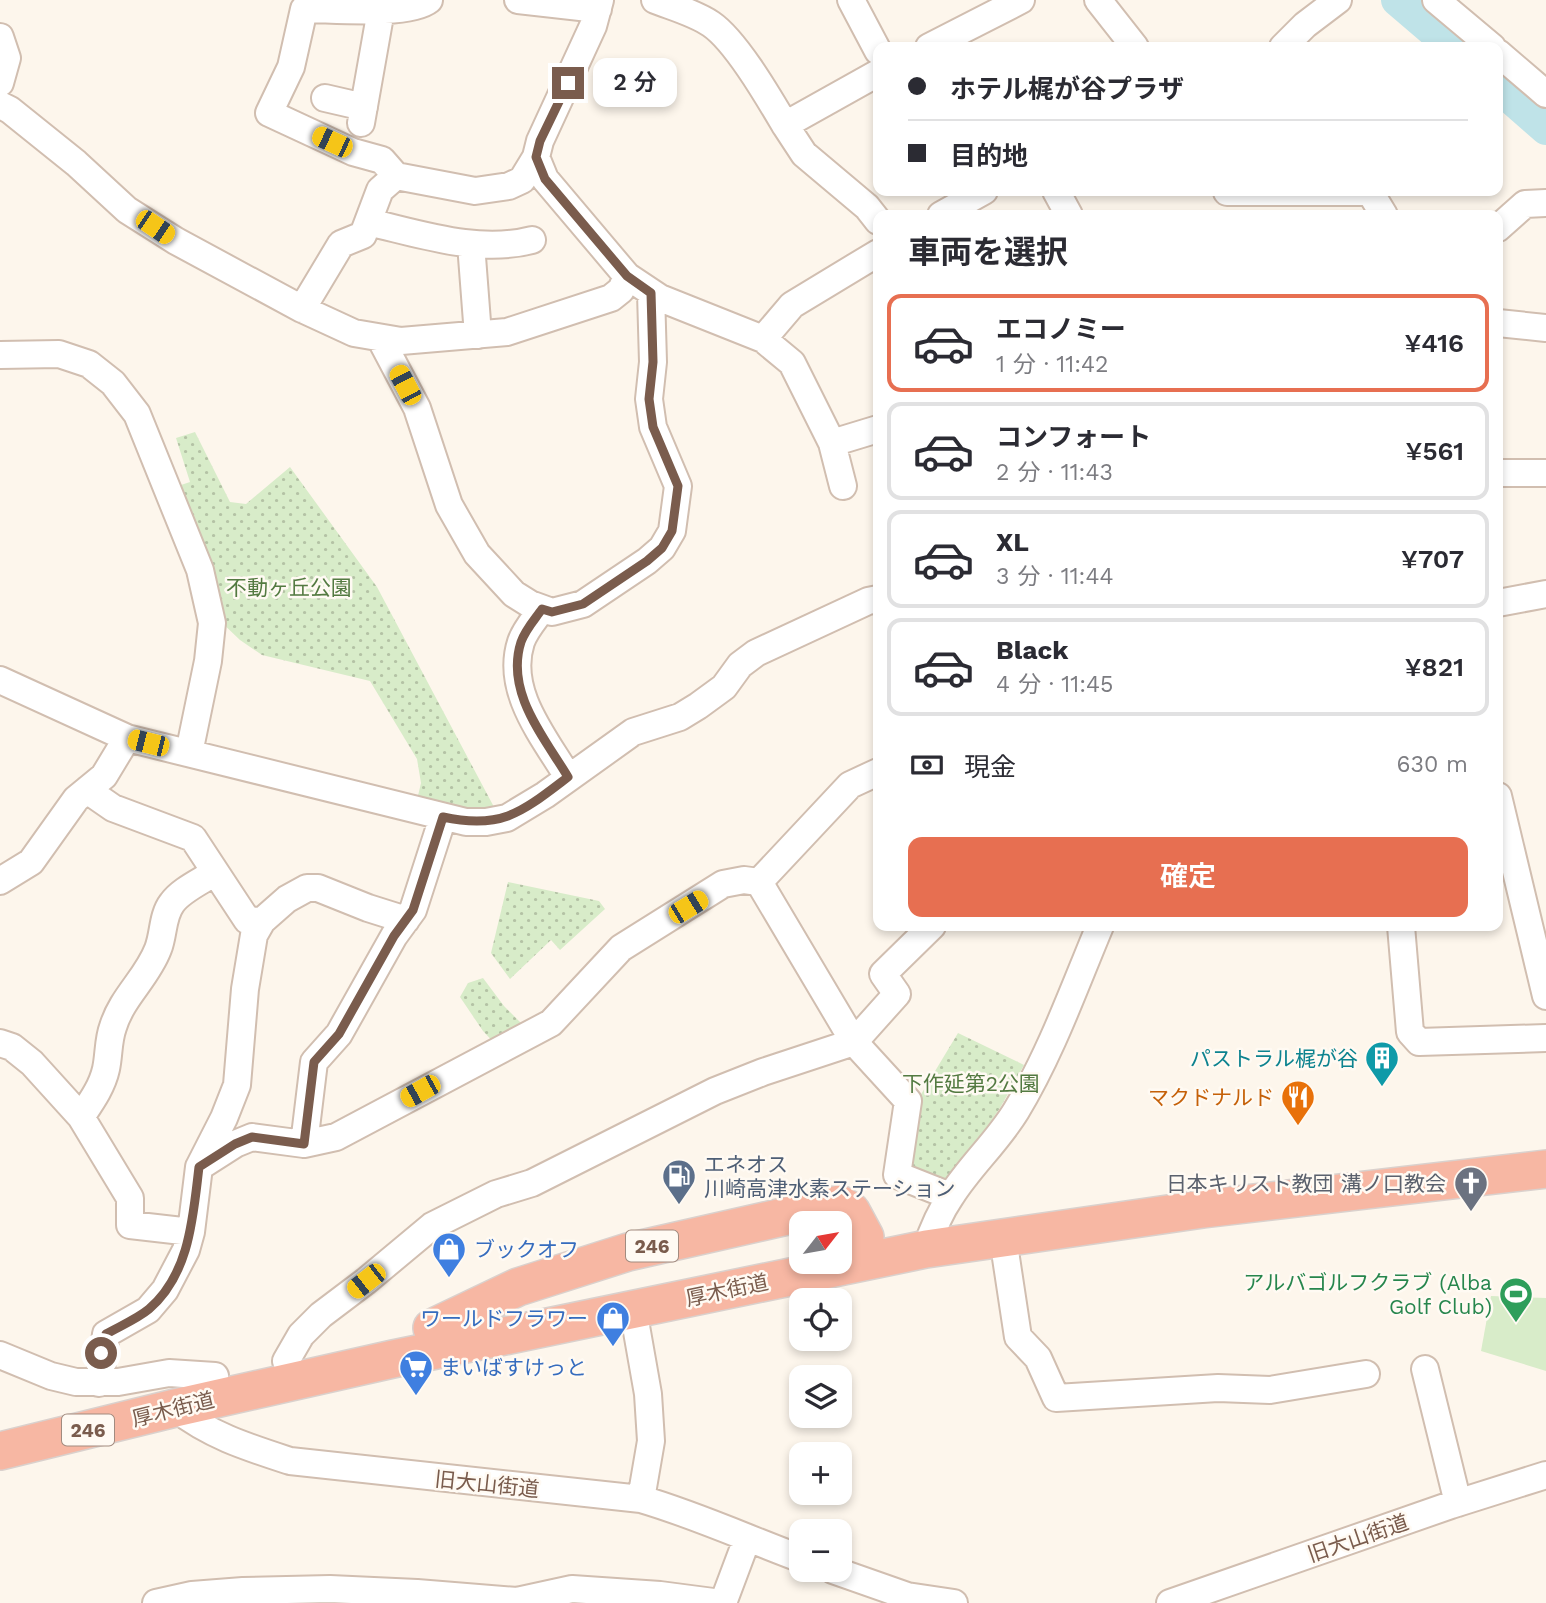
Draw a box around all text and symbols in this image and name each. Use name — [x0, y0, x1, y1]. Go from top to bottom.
callout: 2 分 — [592, 58, 676, 108]
route end — [552, 67, 584, 99]
text: 2 分 — [613, 69, 657, 96]
text: ホテル梶が谷プラザ — [950, 74, 1184, 104]
car — [309, 124, 356, 160]
text: 目的地 — [950, 141, 1028, 171]
car — [132, 207, 179, 247]
text: 車両を選択 — [908, 233, 1068, 271]
icon: car — [912, 312, 975, 375]
text: エコノミー — [996, 314, 1126, 344]
text: ¥416 — [1404, 328, 1464, 358]
text: 1 分 · 11:42 — [996, 351, 1108, 378]
car — [386, 362, 425, 408]
icon: car — [912, 420, 975, 483]
text: コンフォート — [996, 422, 1151, 452]
text: ¥561 — [1406, 436, 1464, 466]
text: 2 分 · 11:43 — [996, 459, 1113, 486]
text: XL — [996, 527, 1029, 557]
icon: car — [912, 528, 975, 591]
text: ¥707 — [1401, 544, 1464, 574]
text: 3 分 · 11:44 — [996, 563, 1114, 590]
park label: 不動ヶ丘公園 — [226, 575, 352, 600]
text: Black — [996, 635, 1068, 665]
icon: car — [912, 636, 975, 699]
text: ¥821 — [1405, 652, 1464, 682]
text: 4 分 · 11:45 — [996, 671, 1114, 698]
car — [126, 728, 171, 758]
icon: cash — [908, 746, 946, 784]
text: 630 m — [1397, 751, 1468, 778]
text: 現金 — [964, 752, 1016, 782]
button: 確定 — [908, 837, 1468, 917]
car — [665, 887, 712, 927]
building icon: パストラル梶が谷 — [1363, 1039, 1401, 1088]
place label: パストラル梶が谷 — [1190, 1046, 1358, 1071]
park label: 下作延第2公園 — [902, 1071, 1040, 1096]
car — [397, 1072, 444, 1110]
restaurant icon: マクドナルド — [1279, 1078, 1317, 1127]
place label: マクドナルド — [1148, 1085, 1274, 1110]
place label: エネオス 川崎高津水素ステーション — [704, 1152, 956, 1201]
fuel station icon: エネオス 川崎高津水素ステーション — [660, 1157, 698, 1206]
church icon: 日本キリスト教団 溝ノ口教会 — [1452, 1164, 1490, 1213]
place label: 日本キリスト教団 溝ノ口教会 — [1166, 1171, 1446, 1196]
north arrow — [789, 1211, 852, 1274]
map controls — [789, 1211, 852, 1582]
shop icon: ブックオフ — [430, 1230, 468, 1279]
road number: 246 — [626, 1230, 678, 1262]
place label: ブックオフ — [474, 1237, 579, 1262]
car — [343, 1260, 390, 1302]
street label: 厚木街道 — [683, 1269, 771, 1311]
place label: アルバゴルフクラブ (Alba Golf Club) — [1243, 1270, 1492, 1319]
sports icon: アルバゴルフクラブ (Alba Golf Club) — [1497, 1275, 1535, 1324]
button: locate — [789, 1288, 852, 1351]
shop icon: ワールドフラワー — [594, 1299, 632, 1348]
place label: ワールドフラワー — [420, 1306, 588, 1331]
route start — [85, 1337, 117, 1369]
supermarket icon: まいばすけっと — [397, 1348, 435, 1397]
place label: まいばすけっと — [440, 1355, 587, 1380]
button: layers — [789, 1365, 852, 1428]
street label: 厚木街道 — [129, 1387, 217, 1431]
road number: 246 — [62, 1414, 114, 1446]
button: + — [789, 1442, 852, 1505]
street label: 旧大山街道 — [433, 1466, 541, 1502]
street label: 旧大山街道 — [1304, 1509, 1412, 1567]
button: − — [789, 1519, 852, 1582]

